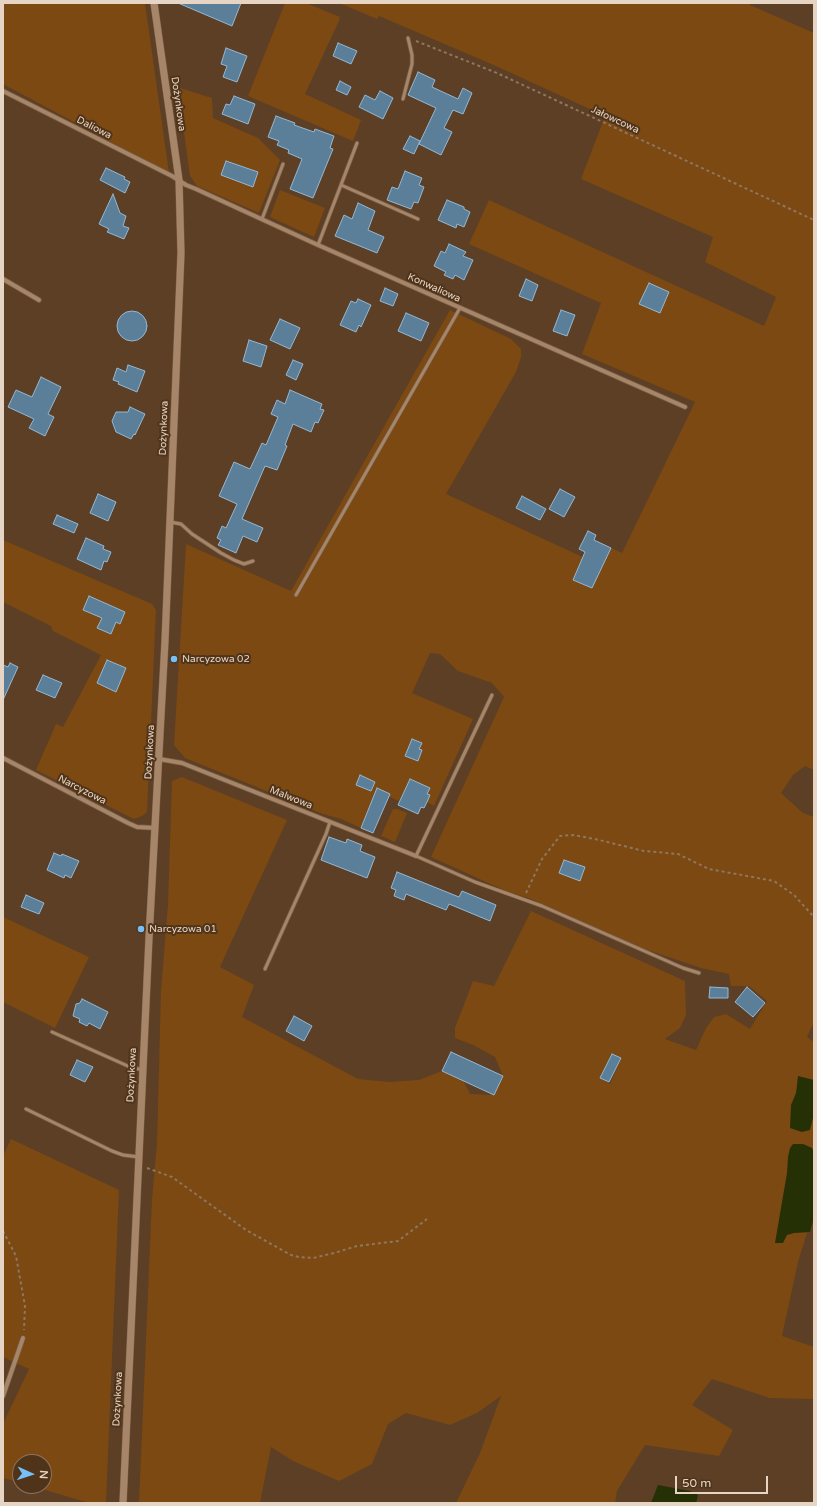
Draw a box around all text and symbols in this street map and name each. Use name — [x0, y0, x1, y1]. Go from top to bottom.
street label: Dożynkowa — [168, 76, 188, 132]
street label: Jałowcowa — [589, 104, 641, 136]
street label: Daliowa — [75, 114, 113, 142]
street label: Konwaliowa — [406, 271, 462, 305]
street label: Dożynkowa — [157, 400, 171, 456]
place label: Narcyzowa 02 — [182, 653, 250, 665]
marker: Narcyzowa 02 — [169, 654, 179, 664]
street label: Dożynkowa — [143, 724, 157, 780]
street label: Narcyzowa — [56, 773, 108, 807]
street label: Malwowa — [268, 784, 314, 812]
place label: Narcyzowa 01 — [149, 923, 217, 935]
marker: Narcyzowa 01 — [136, 924, 146, 934]
street label: Dożynkowa — [125, 1047, 139, 1103]
street label: Dożynkowa — [111, 1371, 125, 1427]
north arrow — [12, 1454, 52, 1494]
scale bar — [677, 1468, 770, 1494]
text: N — [37, 1470, 50, 1479]
text: 50 m — [682, 1476, 711, 1490]

